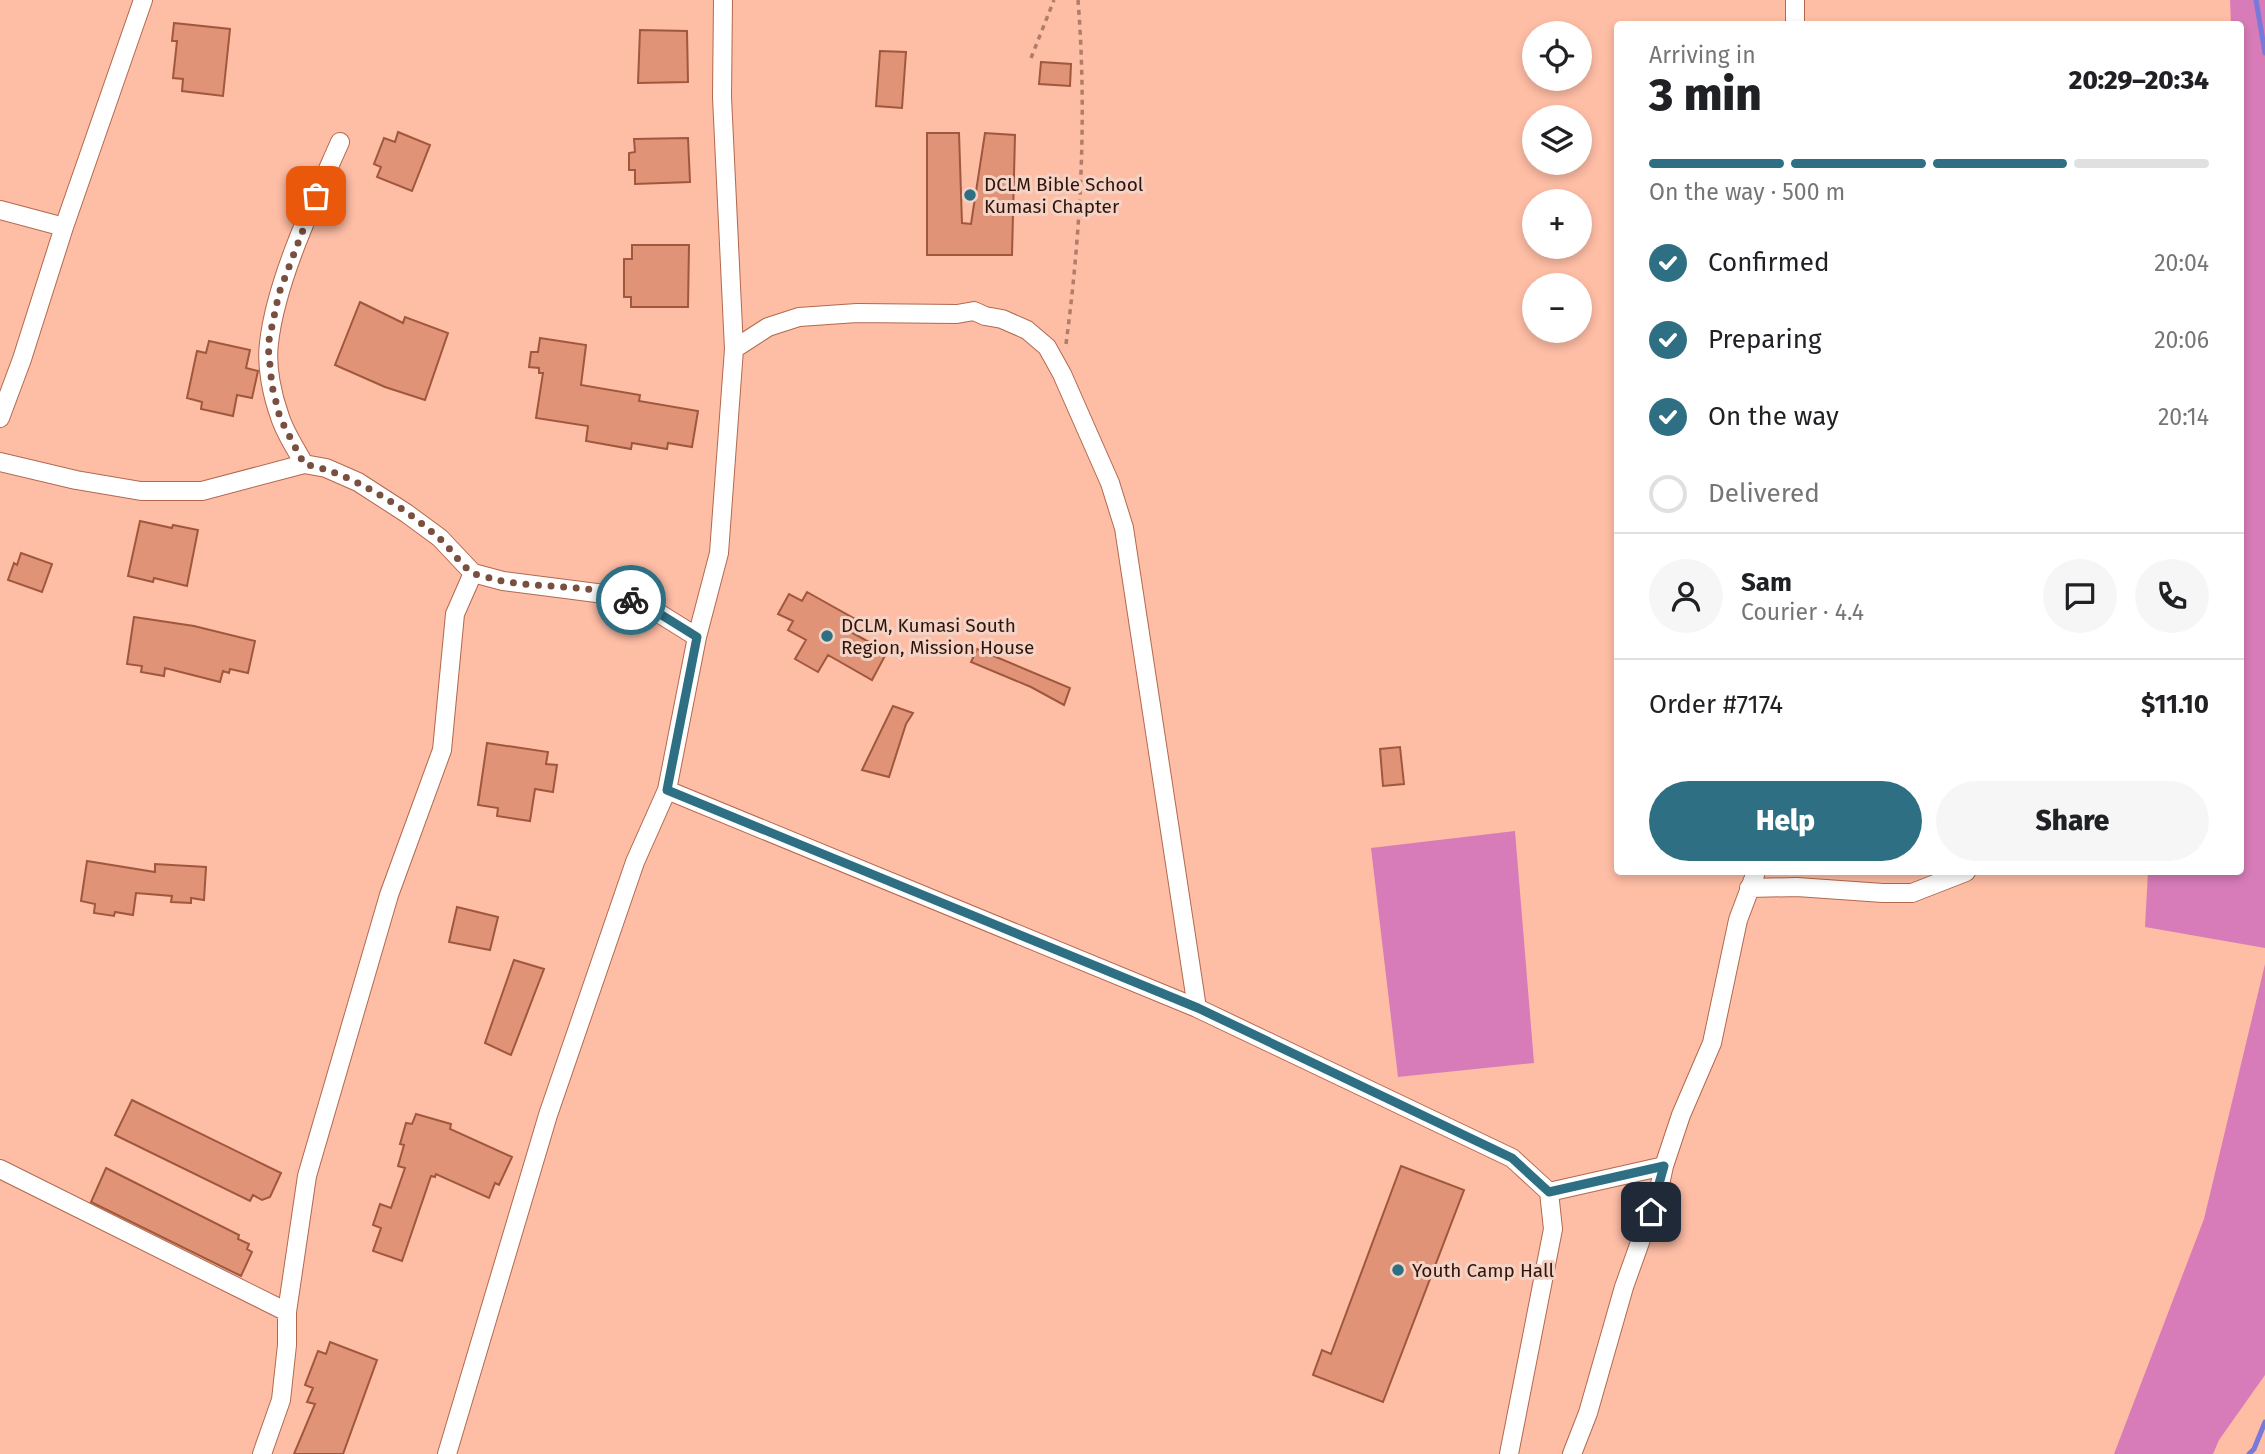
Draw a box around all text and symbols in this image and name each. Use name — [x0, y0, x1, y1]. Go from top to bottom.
map controls — [1522, 21, 1592, 343]
button: locate — [1522, 21, 1592, 91]
text: Arriving in — [1649, 41, 1756, 69]
text: 20:29–20:34 — [2069, 65, 2209, 96]
text: 3 min — [1649, 67, 1762, 122]
button: layers — [1522, 105, 1592, 175]
pin — [286, 166, 346, 226]
place label: DCLM Bible School Kumasi Chapter — [984, 173, 1144, 218]
icon: bag — [297, 177, 335, 215]
text: On the way · 500 m — [1649, 178, 1845, 206]
marker: DCLM Bible School Kumasi Chapter — [962, 187, 978, 203]
button: + — [1522, 189, 1592, 259]
icon: check — [1649, 244, 1687, 282]
text: Confirmed — [1708, 247, 1829, 278]
text: 20:04 — [2154, 249, 2209, 277]
button: − — [1522, 273, 1592, 343]
icon: check — [1649, 321, 1687, 359]
text: Preparing — [1708, 324, 1821, 355]
text: 20:06 — [2154, 326, 2209, 354]
icon: check — [1649, 398, 1687, 436]
text: On the way — [1708, 401, 1839, 432]
text: 20:14 — [2158, 403, 2209, 431]
text: Delivered — [1708, 478, 1820, 509]
button: person — [1649, 559, 1723, 633]
button: chat — [2043, 559, 2117, 633]
button: phone — [2135, 559, 2209, 633]
courier — [596, 565, 666, 635]
text: Sam — [1741, 567, 1792, 598]
icon: bike — [612, 581, 650, 619]
text: Courier · 4.4 — [1741, 598, 1864, 626]
place label: DCLM, Kumasi South Region, Mission House — [841, 614, 1034, 659]
marker: DCLM, Kumasi South Region, Mission House — [819, 628, 835, 644]
text: Order #7174 — [1649, 689, 1783, 720]
text: $11.10 — [2141, 689, 2209, 720]
button: Help — [1649, 781, 1922, 861]
button: Share — [1936, 781, 2209, 861]
pin — [1621, 1182, 1681, 1242]
icon: home — [1632, 1193, 1670, 1231]
place label: Youth Camp Hall — [1412, 1259, 1555, 1282]
marker: Youth Camp Hall — [1390, 1262, 1406, 1278]

